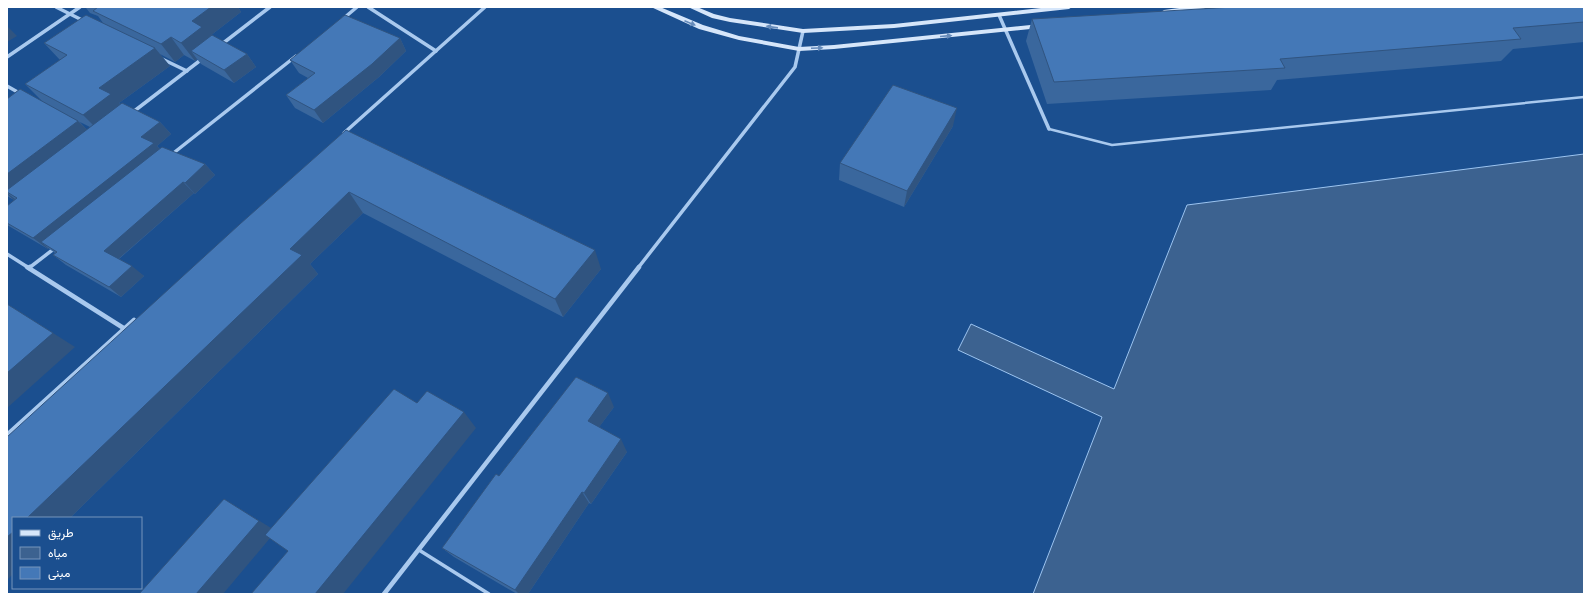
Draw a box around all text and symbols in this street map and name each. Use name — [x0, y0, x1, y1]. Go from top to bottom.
one-way arrow — [685, 20, 697, 26]
one-way arrow — [765, 24, 778, 30]
one-way arrow — [940, 32, 952, 39]
one-way arrow — [811, 45, 823, 52]
legend — [12, 517, 142, 589]
text: طريق — [48, 525, 74, 541]
text: مياه — [48, 545, 67, 561]
text: مبنى — [48, 565, 70, 581]

